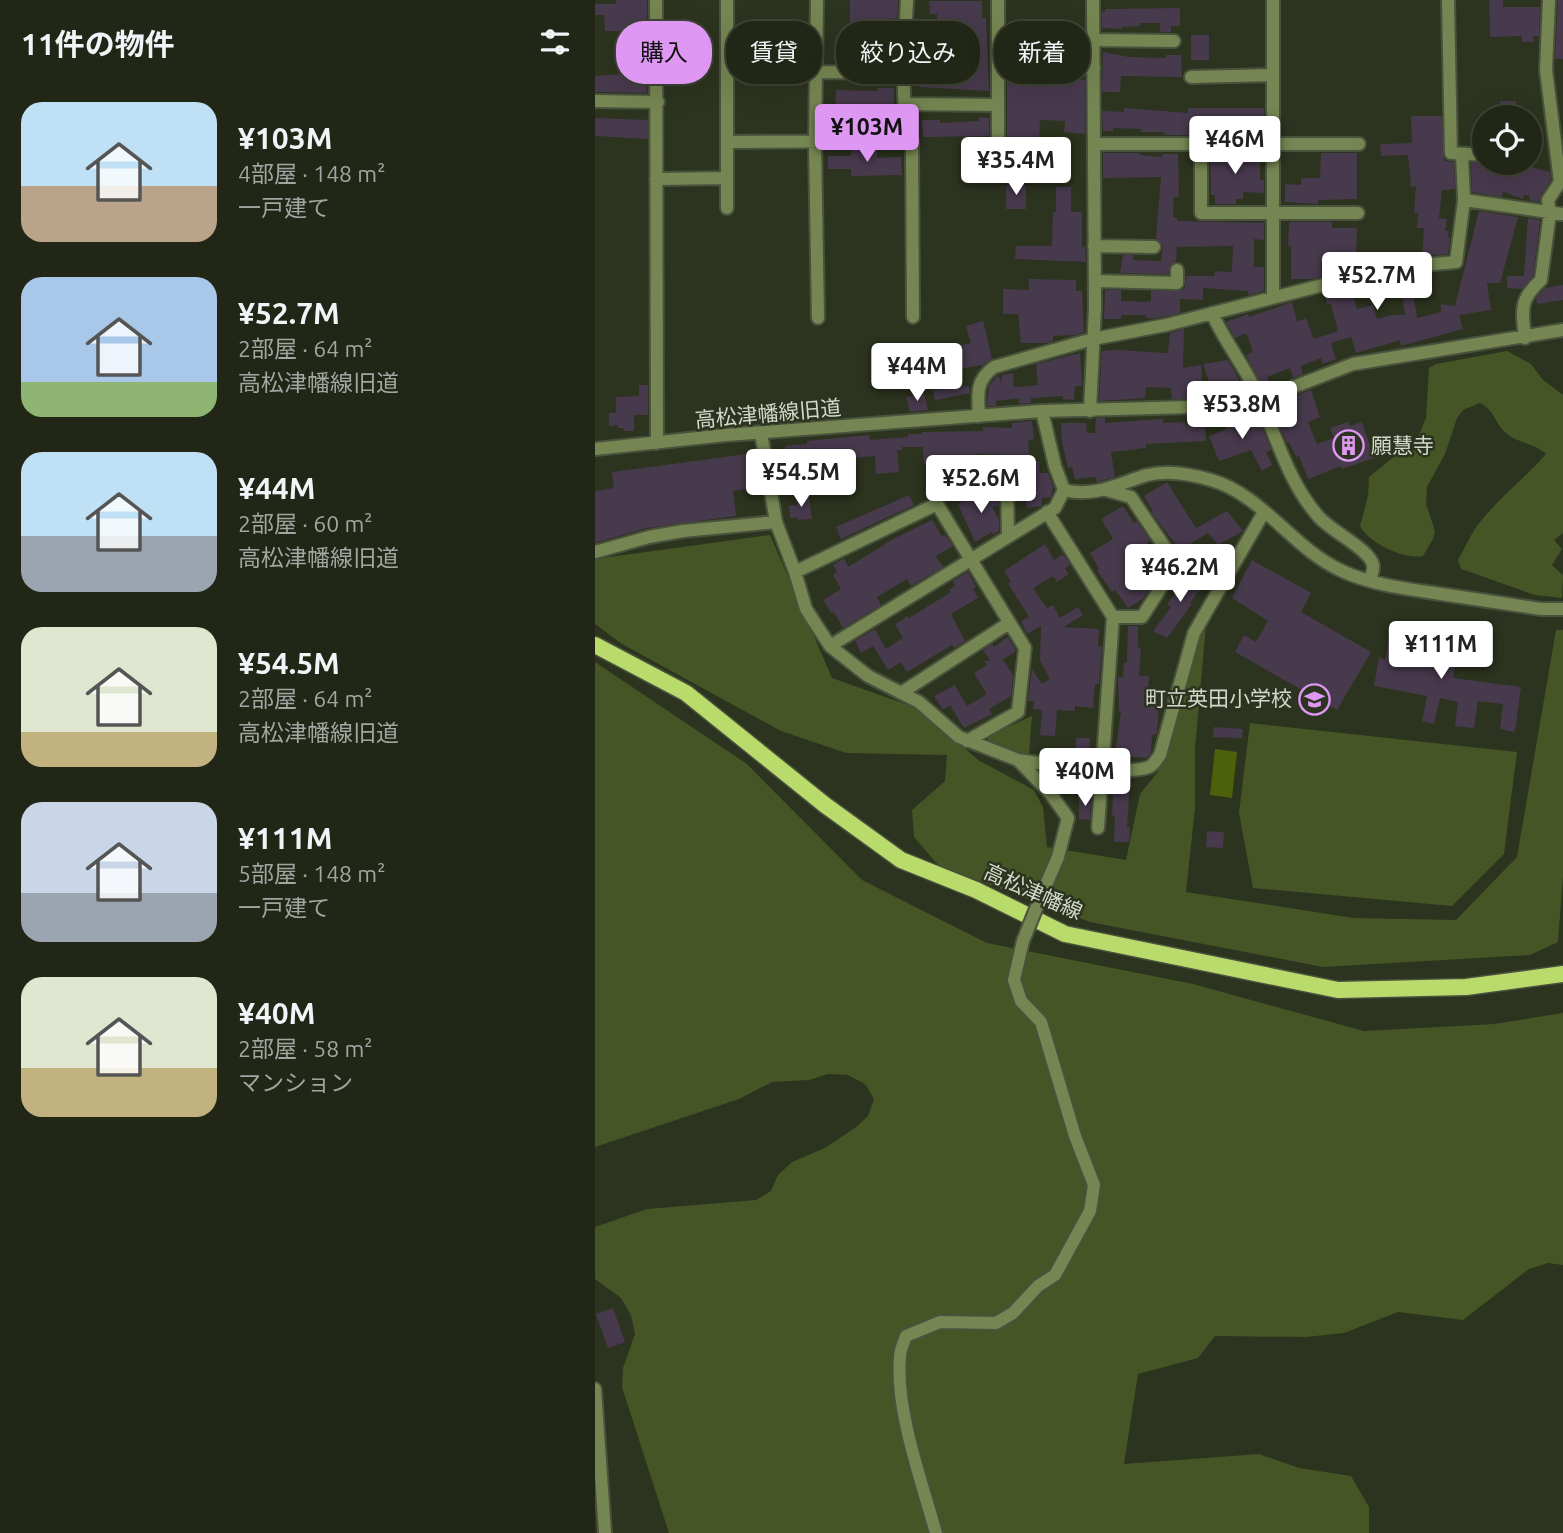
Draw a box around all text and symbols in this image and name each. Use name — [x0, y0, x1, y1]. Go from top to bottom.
chip: 購入 — [616, 21, 712, 84]
chip: 賃貸 — [726, 21, 822, 84]
chip: 絞り込み — [836, 21, 980, 84]
chip: 新着 — [994, 21, 1090, 84]
icon: filters — [536, 23, 574, 61]
text: 11件の物件 — [21, 27, 175, 61]
pin: ¥103M — [818, 104, 916, 164]
map controls — [1472, 105, 1542, 175]
button: locate — [1472, 105, 1542, 175]
text: ¥103M — [831, 114, 903, 139]
pin: ¥46M — [1194, 116, 1276, 176]
text: ¥103M — [238, 121, 332, 155]
text: ¥46M — [1205, 126, 1265, 151]
icon: home — [77, 130, 161, 214]
pin: ¥35.4M — [959, 138, 1073, 197]
text: ¥35.4M — [977, 147, 1055, 172]
text: 4部屋 · 148 m² — [238, 161, 385, 186]
text: 一戸建て — [238, 195, 330, 220]
pin: ¥52.7M — [1320, 252, 1434, 312]
text: ¥52.7M — [1338, 262, 1416, 287]
text: ¥52.7M — [238, 296, 340, 330]
icon: home — [77, 305, 161, 389]
text: 2部屋 · 64 m² — [238, 336, 372, 361]
pin: ¥44M — [876, 344, 958, 403]
text: ¥44M — [887, 353, 947, 378]
text: 高松津幡線旧道 — [238, 370, 399, 395]
pin: ¥53.8M — [1185, 382, 1299, 441]
text: ¥53.8M — [1203, 391, 1281, 416]
street label: 高松津幡線旧道 — [694, 395, 842, 431]
building icon: 願慧寺 — [1331, 429, 1365, 463]
place label: 願慧寺 — [1371, 433, 1434, 457]
pin: ¥54.5M — [744, 449, 858, 509]
pin: ¥52.6M — [924, 456, 1038, 515]
text: ¥54.5M — [762, 459, 840, 484]
text: ¥52.6M — [942, 465, 1020, 490]
text: ¥44M — [238, 471, 315, 505]
icon: home — [77, 480, 161, 564]
text: 2部屋 · 60 m² — [238, 511, 372, 536]
pin: ¥46.2M — [1123, 544, 1237, 604]
text: 高松津幡線旧道 — [238, 545, 399, 570]
text: ¥46.2M — [1141, 554, 1219, 579]
pin: ¥111M — [1392, 622, 1490, 681]
text: ¥111M — [1405, 631, 1477, 656]
text: ¥54.5M — [238, 646, 340, 680]
icon: home — [77, 655, 161, 739]
school or university icon: 町立英田小学校 — [1298, 682, 1332, 716]
text: 2部屋 · 64 m² — [238, 686, 372, 711]
place label: 町立英田小学校 — [1145, 686, 1292, 710]
text: 高松津幡線旧道 — [238, 720, 399, 745]
pin: ¥40M — [1044, 748, 1126, 808]
text: ¥40M — [1055, 758, 1115, 783]
text: ¥111M — [238, 821, 332, 855]
icon: home — [77, 830, 161, 914]
street label: 高松津幡線 — [981, 859, 1086, 923]
text: 5部屋 · 148 m² — [238, 861, 385, 886]
text: 一戸建て — [238, 895, 330, 920]
text: ¥40M — [238, 996, 315, 1030]
icon: home — [77, 1005, 161, 1089]
text: 2部屋 · 58 m² — [238, 1036, 372, 1061]
text: マンション — [238, 1070, 353, 1095]

